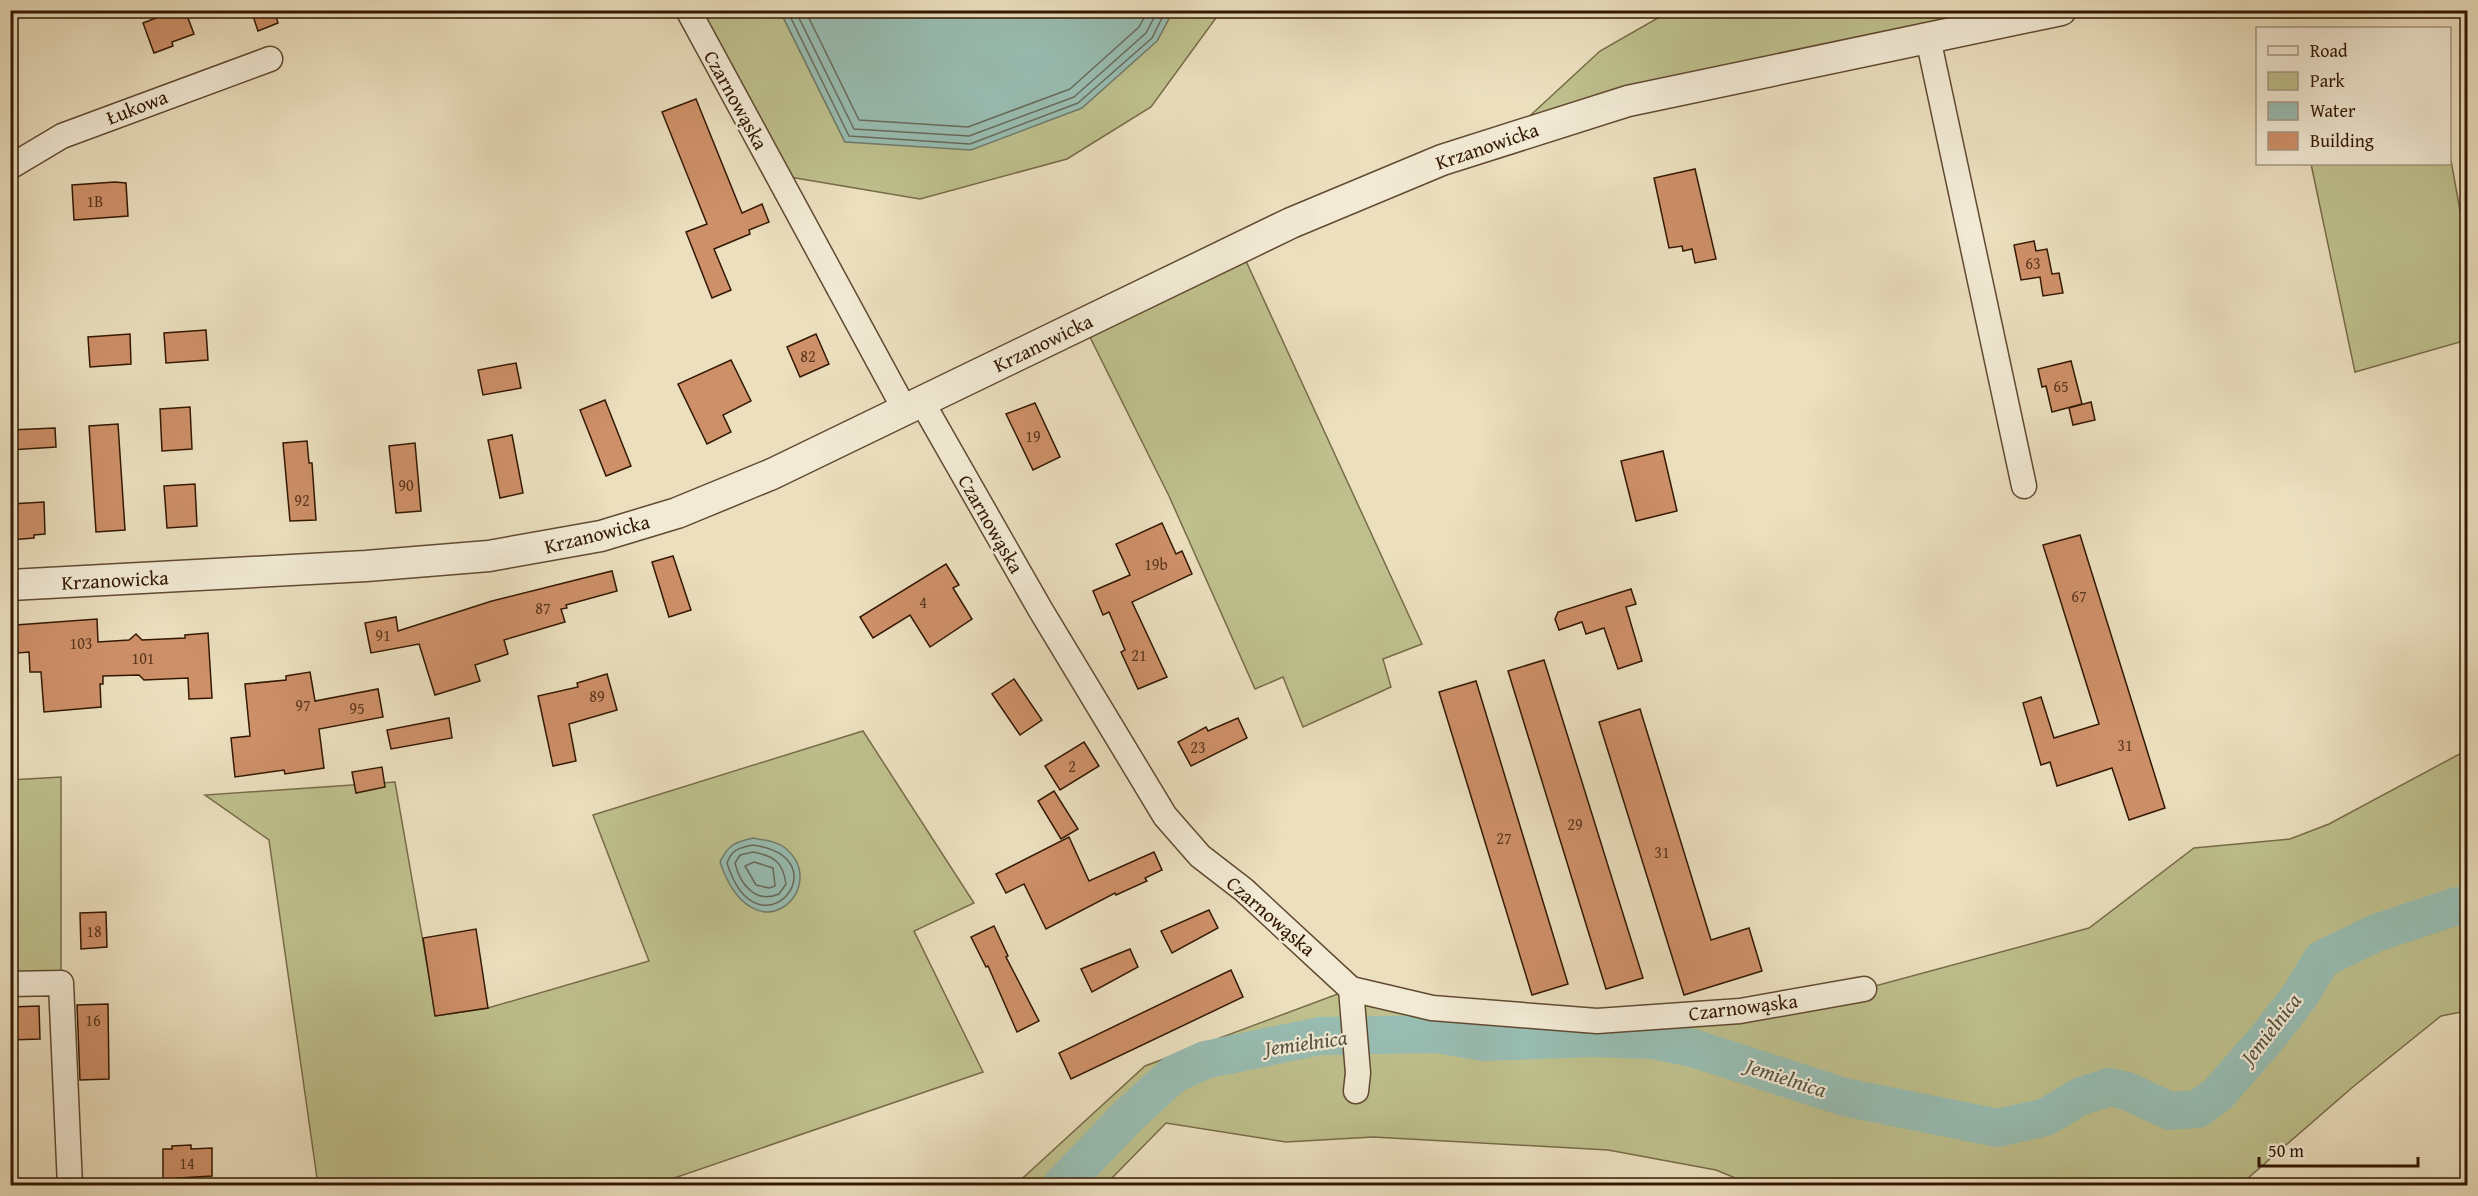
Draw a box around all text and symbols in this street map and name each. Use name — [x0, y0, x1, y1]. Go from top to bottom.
legend — [2256, 27, 2451, 165]
text: Road — [2310, 37, 2348, 64]
street label: Czarnowąska — [697, 45, 776, 155]
text: Park — [2310, 67, 2346, 94]
street label: Łukowa — [102, 81, 172, 131]
text: Water — [2310, 97, 2356, 124]
street label: Krzanowicka — [1431, 114, 1543, 177]
text: Building — [2310, 127, 2374, 154]
house number: 1B — [87, 189, 103, 213]
house number: 63 — [2025, 251, 2041, 275]
street label: Krzanowicka — [988, 306, 1098, 379]
house number: 82 — [800, 344, 816, 368]
house number: 65 — [2053, 374, 2069, 398]
house number: 19 — [1025, 424, 1041, 448]
street label: Czarnowąska — [951, 469, 1032, 579]
house number: 90 — [398, 473, 414, 497]
house number: 92 — [294, 488, 310, 512]
street label: Krzanowicka — [541, 506, 653, 561]
house number: 19b — [1144, 552, 1168, 576]
street label: Krzanowicka — [61, 562, 170, 597]
house number: 67 — [2071, 584, 2087, 608]
house number: 4 — [919, 590, 927, 614]
house number: 87 — [535, 596, 551, 620]
house number: 91 — [375, 623, 391, 647]
house number: 103 — [69, 631, 93, 655]
house number: 21 — [1131, 643, 1147, 667]
house number: 101 — [131, 646, 155, 670]
house number: 89 — [589, 684, 605, 708]
house number: 97 — [295, 693, 311, 717]
house number: 95 — [349, 696, 365, 720]
house number: 31 — [2117, 733, 2133, 757]
house number: 23 — [1190, 735, 1206, 759]
house number: 2 — [1068, 754, 1076, 778]
house number: 29 — [1567, 812, 1583, 836]
house number: 27 — [1496, 826, 1512, 850]
house number: 31 — [1654, 840, 1670, 864]
street label: Czarnowąska — [1220, 869, 1323, 963]
house number: 18 — [86, 919, 102, 943]
street label: Czarnowąska — [1687, 985, 1800, 1028]
water label: Jemielnica — [2231, 986, 2309, 1073]
house number: 16 — [85, 1008, 101, 1032]
water label: Jemielnica — [1260, 1021, 1350, 1064]
water label: Jemielnica — [1739, 1049, 1831, 1105]
scale bar — [2259, 1130, 2418, 1168]
text: 50 m — [2268, 1137, 2304, 1164]
house number: 14 — [179, 1151, 195, 1175]

